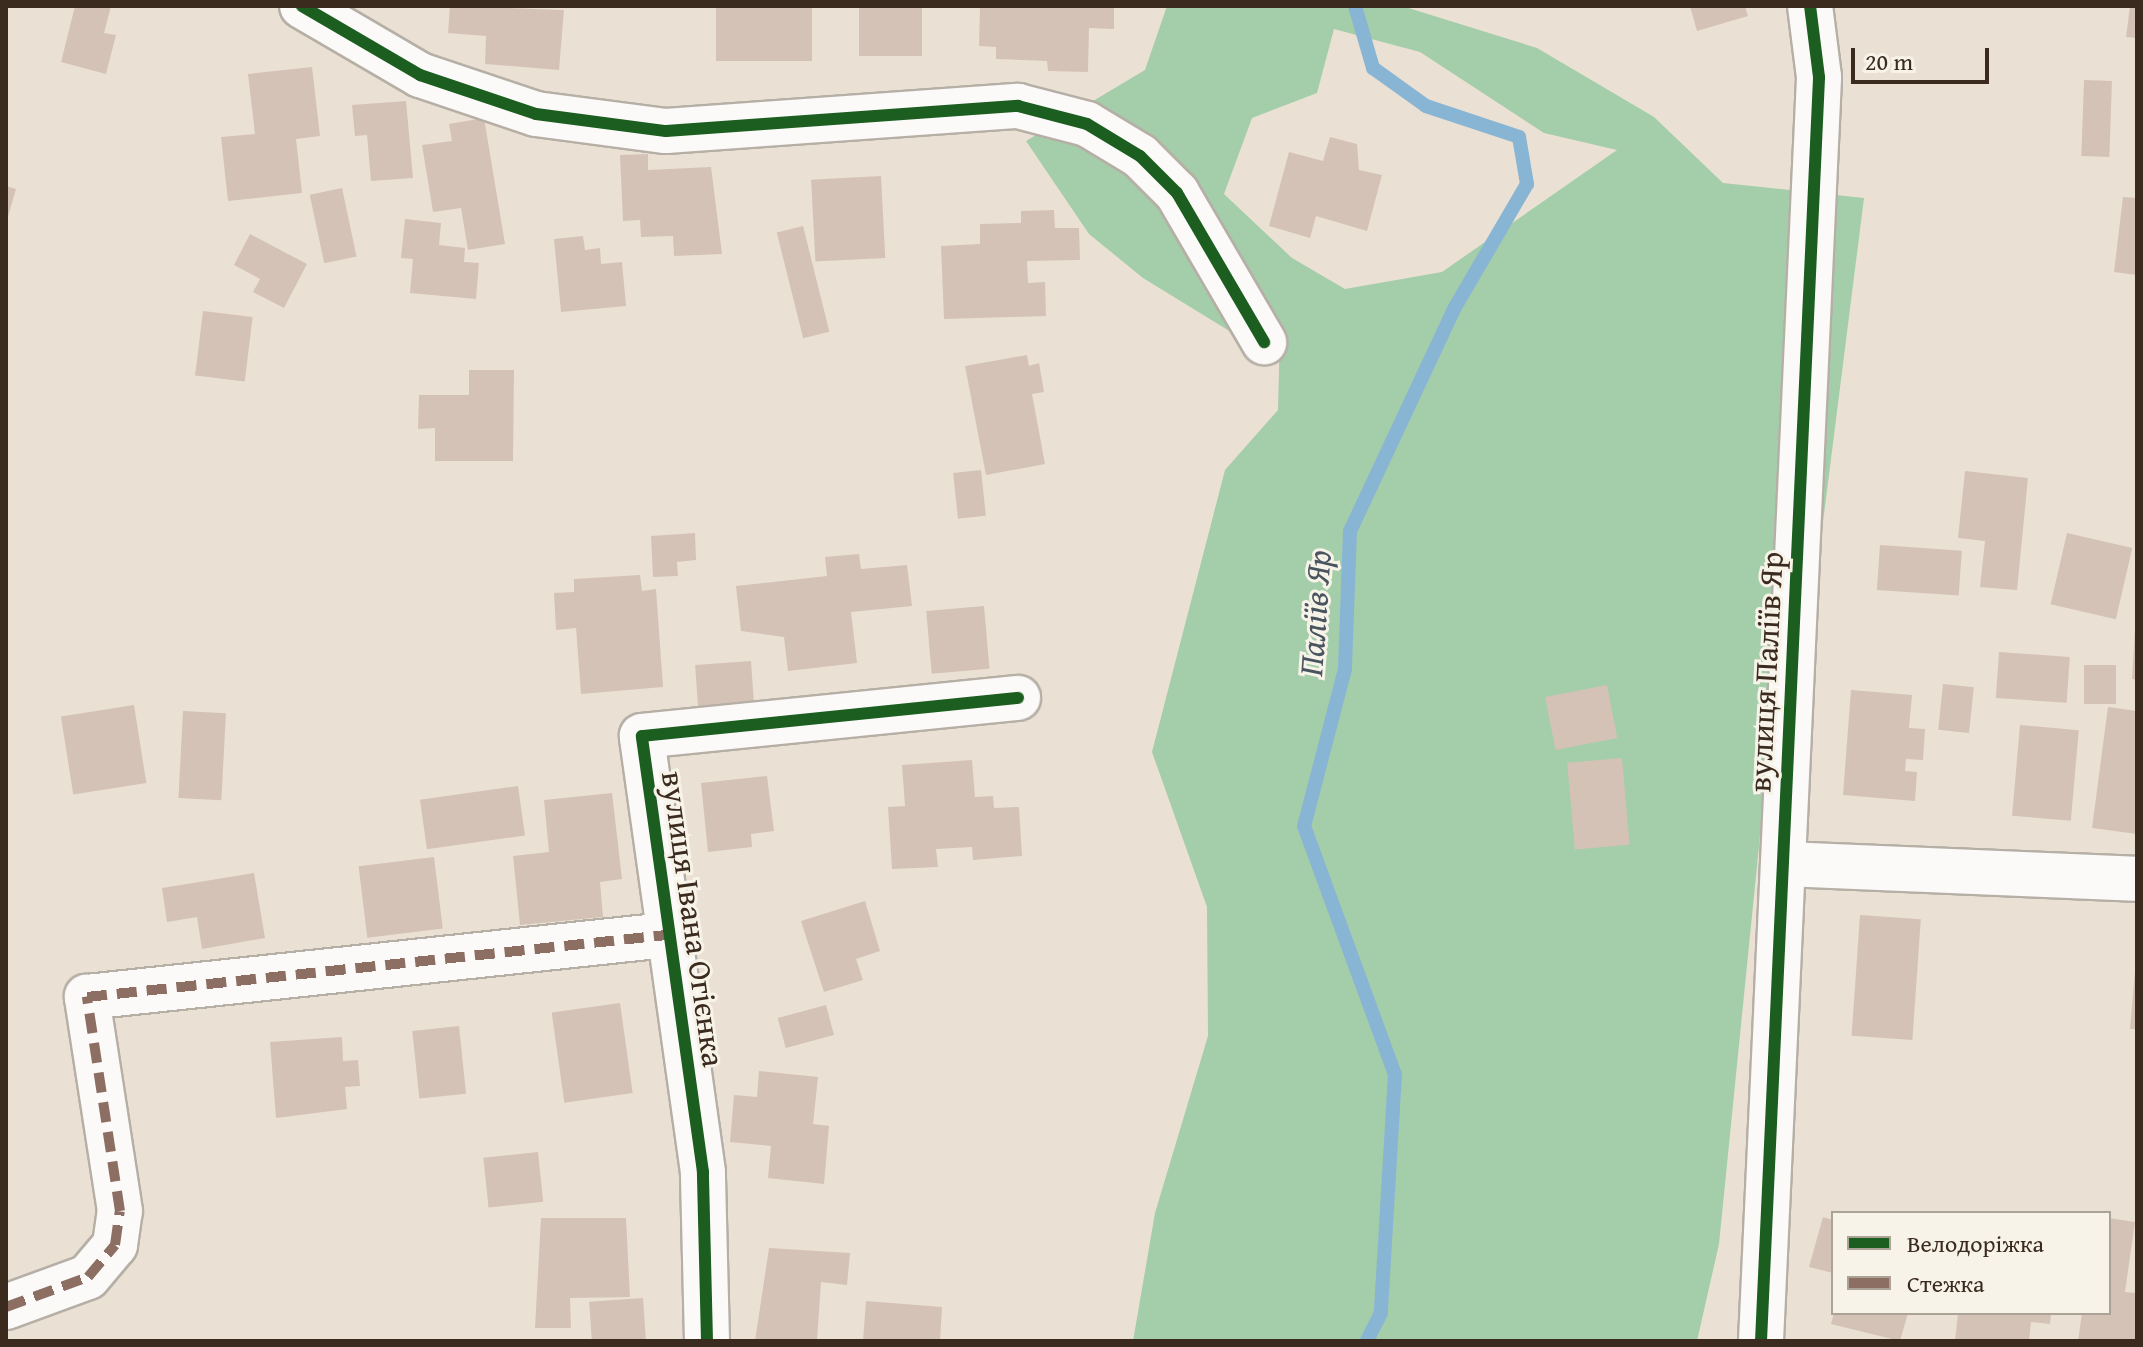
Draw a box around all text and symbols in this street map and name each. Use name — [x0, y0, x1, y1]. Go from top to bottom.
scale bar — [1855, 32, 1993, 82]
text: 20 m — [1865, 44, 1913, 79]
water label: Паліїв Яр — [1289, 548, 1339, 678]
street label: вулиця Паліїв Яр — [1741, 551, 1791, 793]
street label: вулиця Івана Огієнка — [653, 769, 733, 1069]
legend — [1831, 1211, 2111, 1315]
text: Велодоріжка — [1907, 1226, 2044, 1261]
text: Стежка — [1907, 1266, 1984, 1301]

